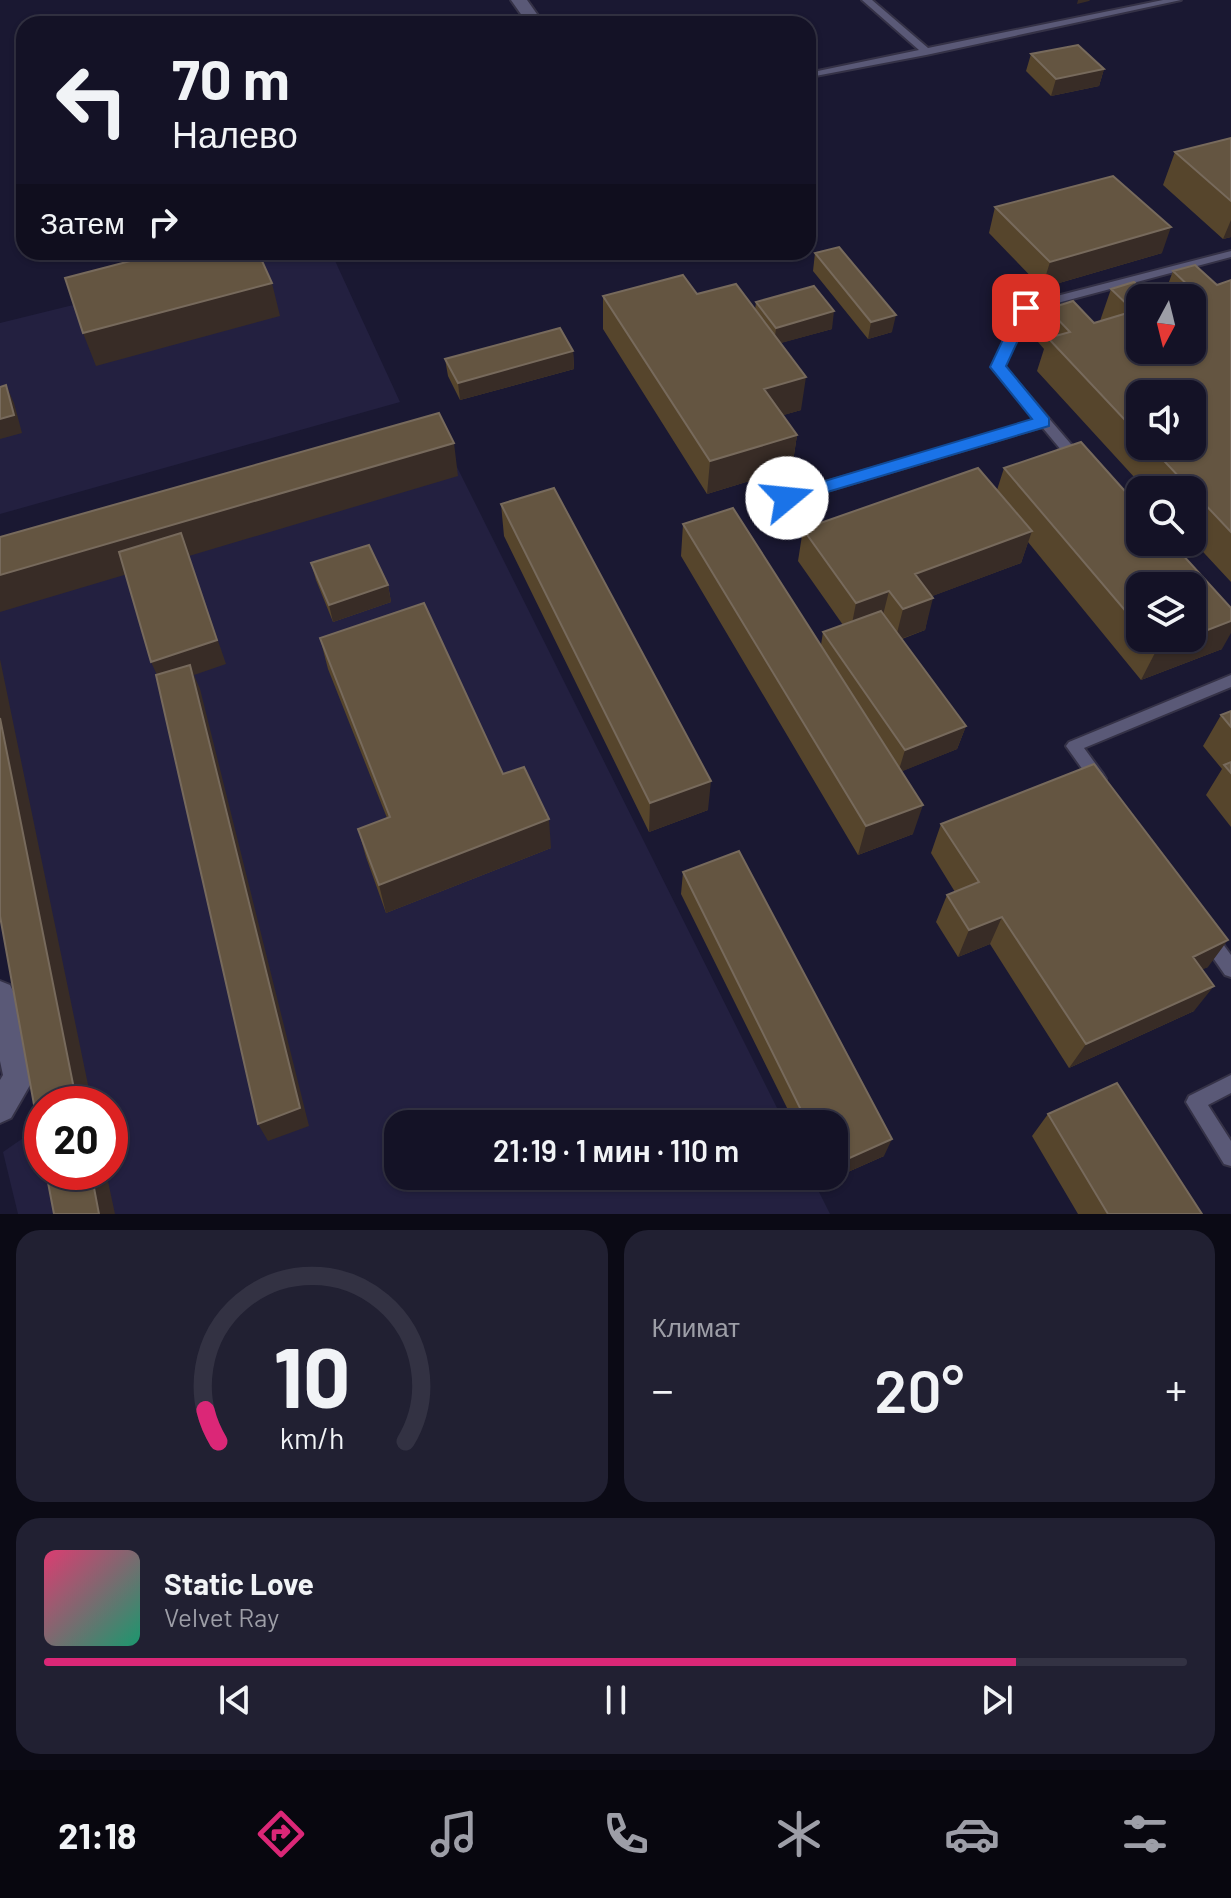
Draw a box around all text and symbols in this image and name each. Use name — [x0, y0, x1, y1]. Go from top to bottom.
text: 70 m — [172, 44, 290, 111]
icon: left — [40, 48, 144, 152]
text: Налево — [172, 112, 298, 155]
icon: right — [141, 200, 185, 244]
text: Затем — [40, 204, 125, 240]
pin — [992, 274, 1060, 342]
north arrow — [1126, 284, 1206, 364]
map controls — [1126, 284, 1206, 652]
icon: arrive — [1004, 286, 1048, 330]
button: sound — [1126, 380, 1206, 460]
position arrow — [745, 456, 829, 540]
button: search — [1126, 476, 1206, 556]
button: layers — [1126, 572, 1206, 652]
speed limit sign: 20 — [24, 1086, 128, 1190]
text: 21:19 · 1 мин · 110 m — [493, 1132, 739, 1168]
text: Климат — [652, 1311, 740, 1342]
text: 10 — [273, 1325, 350, 1425]
text: 20° — [874, 1353, 964, 1425]
text: − — [652, 1362, 674, 1415]
text: + — [1165, 1362, 1187, 1415]
text: km/h — [279, 1420, 344, 1455]
text: Static Love — [164, 1565, 314, 1601]
text: Velvet Ray — [164, 1601, 279, 1632]
icon: previous — [213, 1678, 257, 1722]
icon: pause — [594, 1678, 638, 1722]
icon: next — [975, 1678, 1019, 1722]
icon: directions — [253, 1806, 309, 1862]
icon: music — [426, 1806, 482, 1862]
icon: phone — [598, 1806, 654, 1862]
icon: climate — [771, 1806, 827, 1862]
icon: car — [944, 1806, 1000, 1862]
icon: filters — [1117, 1806, 1173, 1862]
text: 21:18 — [58, 1813, 136, 1856]

